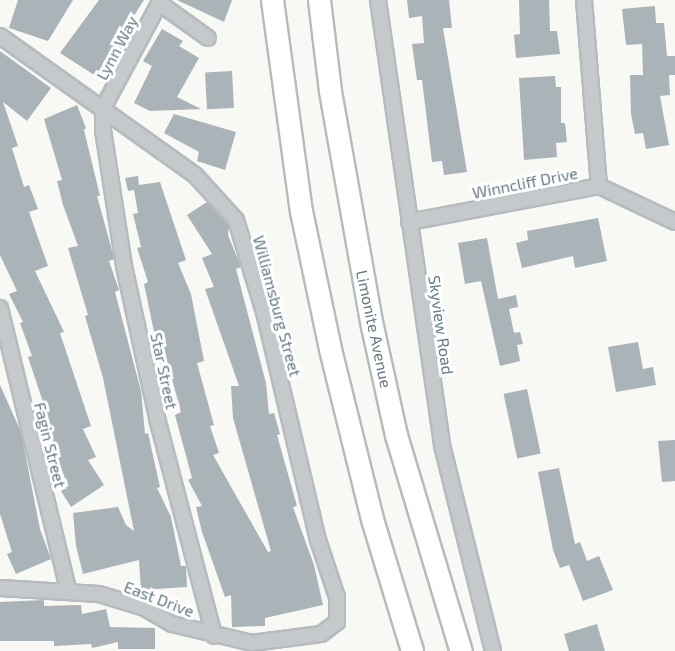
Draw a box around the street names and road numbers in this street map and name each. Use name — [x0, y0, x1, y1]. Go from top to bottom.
street label: Lynn Way — [92, 13, 142, 83]
street label: Winncliff Drive — [471, 163, 579, 203]
street label: Williamsburg Street — [249, 233, 305, 379]
street label: Limonite Avenue — [352, 268, 396, 390]
street label: Skyview Road — [425, 274, 457, 376]
street label: Star Street — [146, 331, 182, 411]
street label: Fagin Street — [30, 400, 70, 490]
street label: East Drive — [121, 577, 197, 621]

